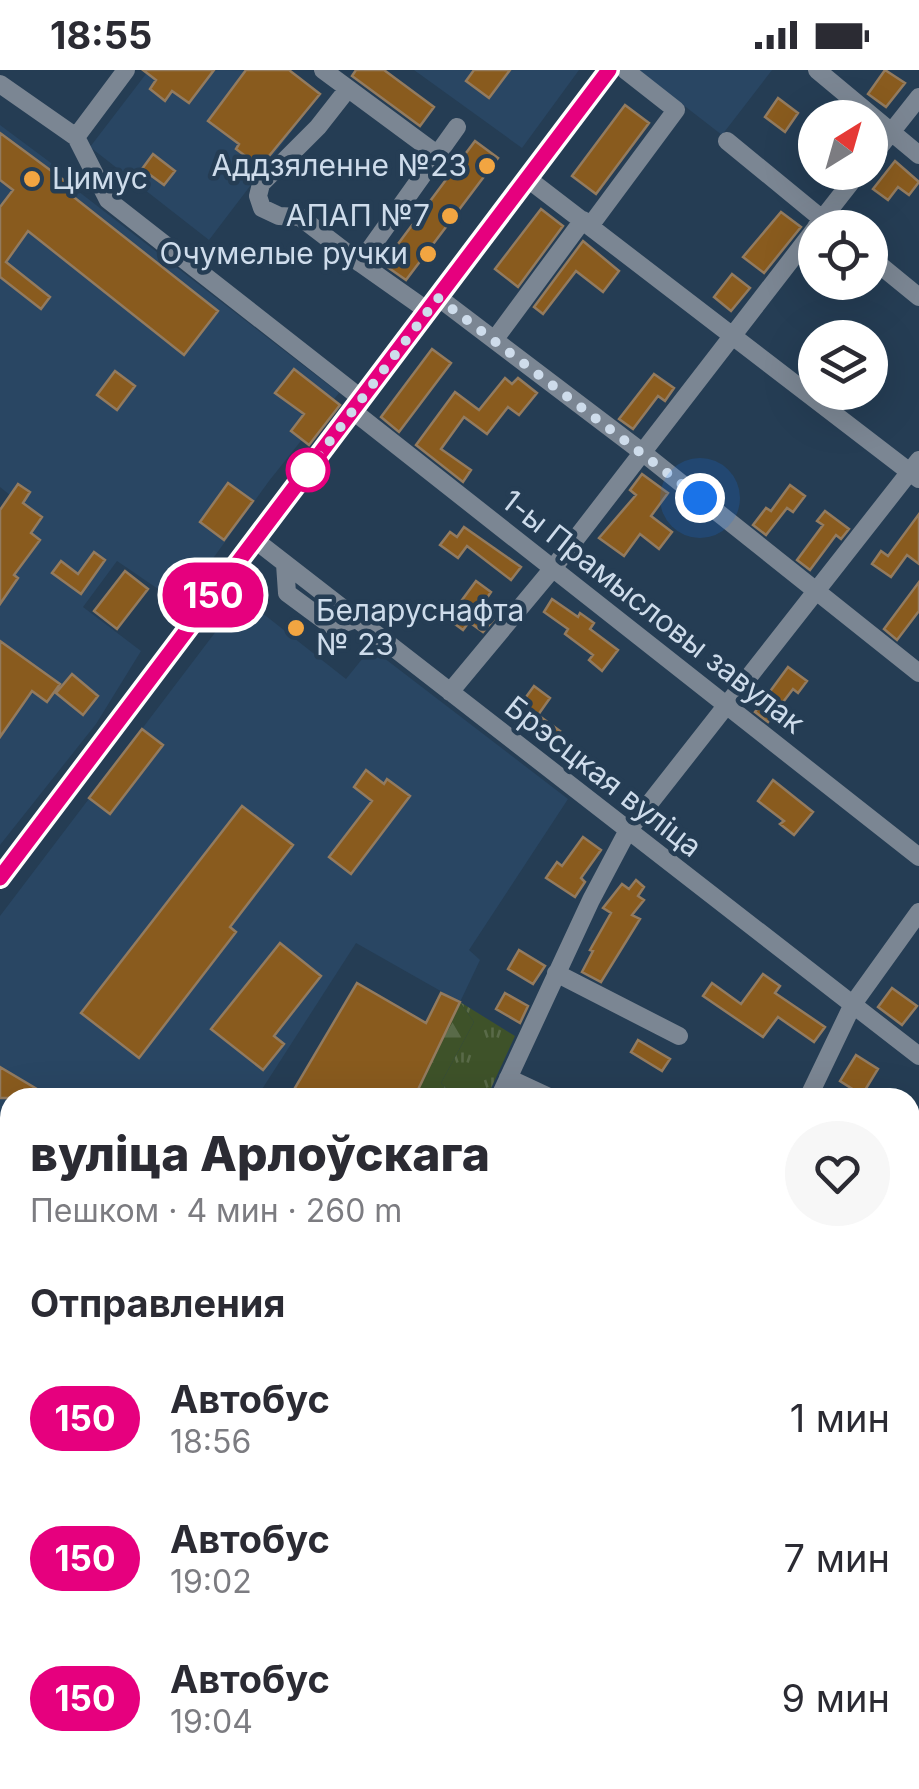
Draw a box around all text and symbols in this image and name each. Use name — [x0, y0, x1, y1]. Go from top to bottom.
text: 18:55 — [50, 12, 152, 58]
north arrow — [798, 100, 888, 190]
map controls — [798, 100, 888, 410]
place label: Аддзяленне №23 — [211, 147, 467, 183]
marker: Аддзяленне №23 — [476, 155, 498, 177]
place label: Цимус — [52, 160, 148, 196]
marker: Цимус — [21, 168, 43, 190]
place label: АПАП №7 — [286, 197, 430, 233]
marker: АПАП №7 — [439, 205, 461, 227]
button: locate — [798, 210, 888, 300]
place label: Очумелые ручки — [160, 235, 408, 271]
marker: Очумелые ручки — [417, 243, 439, 265]
button: layers — [798, 320, 888, 410]
unlabelled marker — [287, 449, 329, 491]
your location — [675, 473, 725, 523]
street label: 1-ы Прамысловы завулак — [495, 482, 812, 740]
line badge: 150 — [156, 562, 270, 628]
text: 150 — [182, 574, 244, 616]
place label: Беларуснафта № 23 — [316, 592, 524, 662]
marker: Беларуснафта № 23 — [285, 617, 307, 639]
street label: Брэсцкая вуліца — [498, 688, 709, 864]
button: heart — [785, 1121, 890, 1226]
text: вуліца Арлоўскага — [30, 1124, 490, 1183]
text: Пешком · 4 мин · 260 m — [30, 1191, 402, 1230]
text: Отправления — [30, 1280, 285, 1326]
text: Автобус — [170, 1376, 330, 1422]
text: 1 мин — [790, 1395, 890, 1441]
text: 150 — [54, 1397, 116, 1439]
text: 18:56 — [170, 1422, 251, 1461]
text: Автобус — [170, 1516, 330, 1562]
text: 7 мин — [784, 1535, 890, 1581]
text: 150 — [54, 1537, 116, 1579]
text: 19:02 — [170, 1562, 252, 1601]
text: Автобус — [170, 1656, 330, 1702]
text: 9 мин — [782, 1675, 890, 1721]
text: 150 — [54, 1677, 116, 1719]
text: 19:04 — [170, 1702, 253, 1741]

